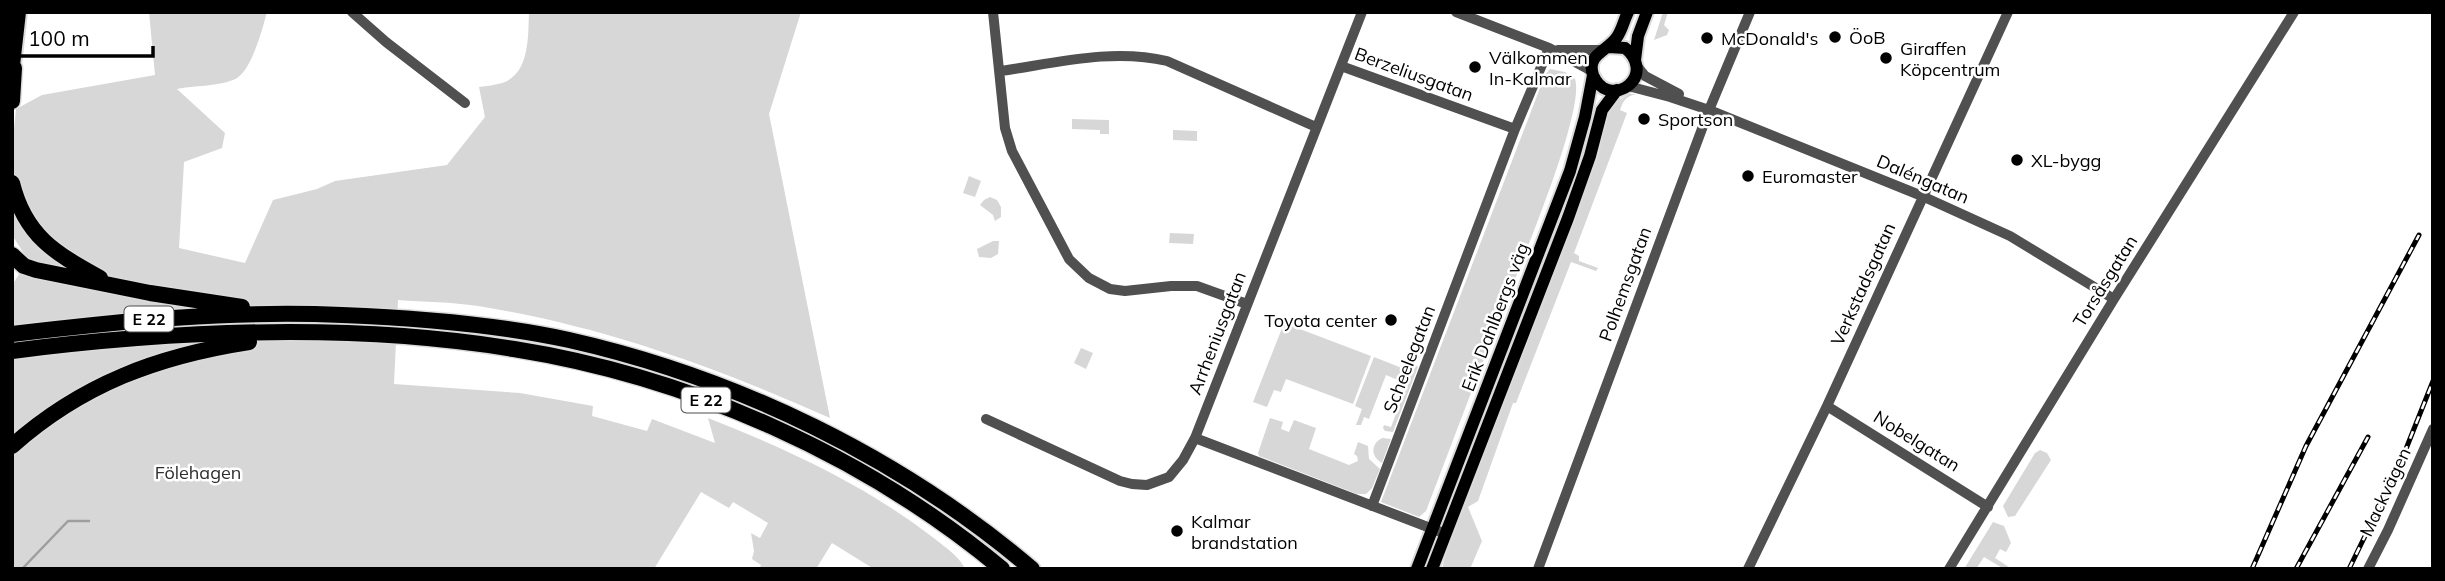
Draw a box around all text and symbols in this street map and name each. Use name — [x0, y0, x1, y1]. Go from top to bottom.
scale bar — [18, 14, 152, 58]
text: 100 m — [28, 25, 90, 51]
place label: ÖoB — [1849, 26, 1885, 49]
place label: McDonald's — [1721, 27, 1818, 50]
marker: ÖoB — [1827, 29, 1843, 45]
marker: McDonald's — [1699, 30, 1715, 46]
place label: Giraffen Köpcentrum — [1900, 37, 2000, 81]
street label: Berzeliusgatan — [1351, 42, 1477, 106]
place label: Välkommen In-Kalmar — [1489, 46, 1588, 90]
marker: Giraffen Köpcentrum — [1878, 50, 1894, 66]
marker: Välkommen In-Kalmar — [1467, 59, 1483, 75]
place label: Sportson — [1658, 108, 1733, 131]
marker: Sportson — [1636, 111, 1652, 127]
street label: Daléngatan — [1873, 149, 1973, 209]
place label: XL-bygg — [2031, 149, 2101, 172]
marker: XL-bygg — [2009, 152, 2025, 168]
place label: Euromaster — [1762, 165, 1858, 188]
marker: Euromaster — [1740, 168, 1756, 184]
street label: Verkstadsgatan — [1826, 219, 1900, 349]
street label: Polhemsgatan — [1594, 224, 1656, 344]
street label: Torsåsgatan — [2068, 231, 2142, 331]
street label: Erik Dahlbergs väg — [1456, 240, 1534, 394]
street label: Arrheniusgatan — [1183, 268, 1251, 398]
street label: Scheelegatan — [1378, 302, 1440, 416]
road number: E 22 — [124, 306, 174, 332]
place label: Toyota center — [1264, 309, 1377, 332]
marker: Toyota center — [1383, 312, 1399, 328]
road number: E 22 — [682, 388, 730, 412]
street label: Nobelgatan — [1869, 405, 1965, 477]
street label: Mackvägen — [2354, 444, 2416, 540]
park label: Fölehagen — [155, 461, 241, 484]
place label: Kalmar brandstation — [1191, 510, 1298, 554]
marker: Kalmar brandstation — [1169, 523, 1185, 539]

